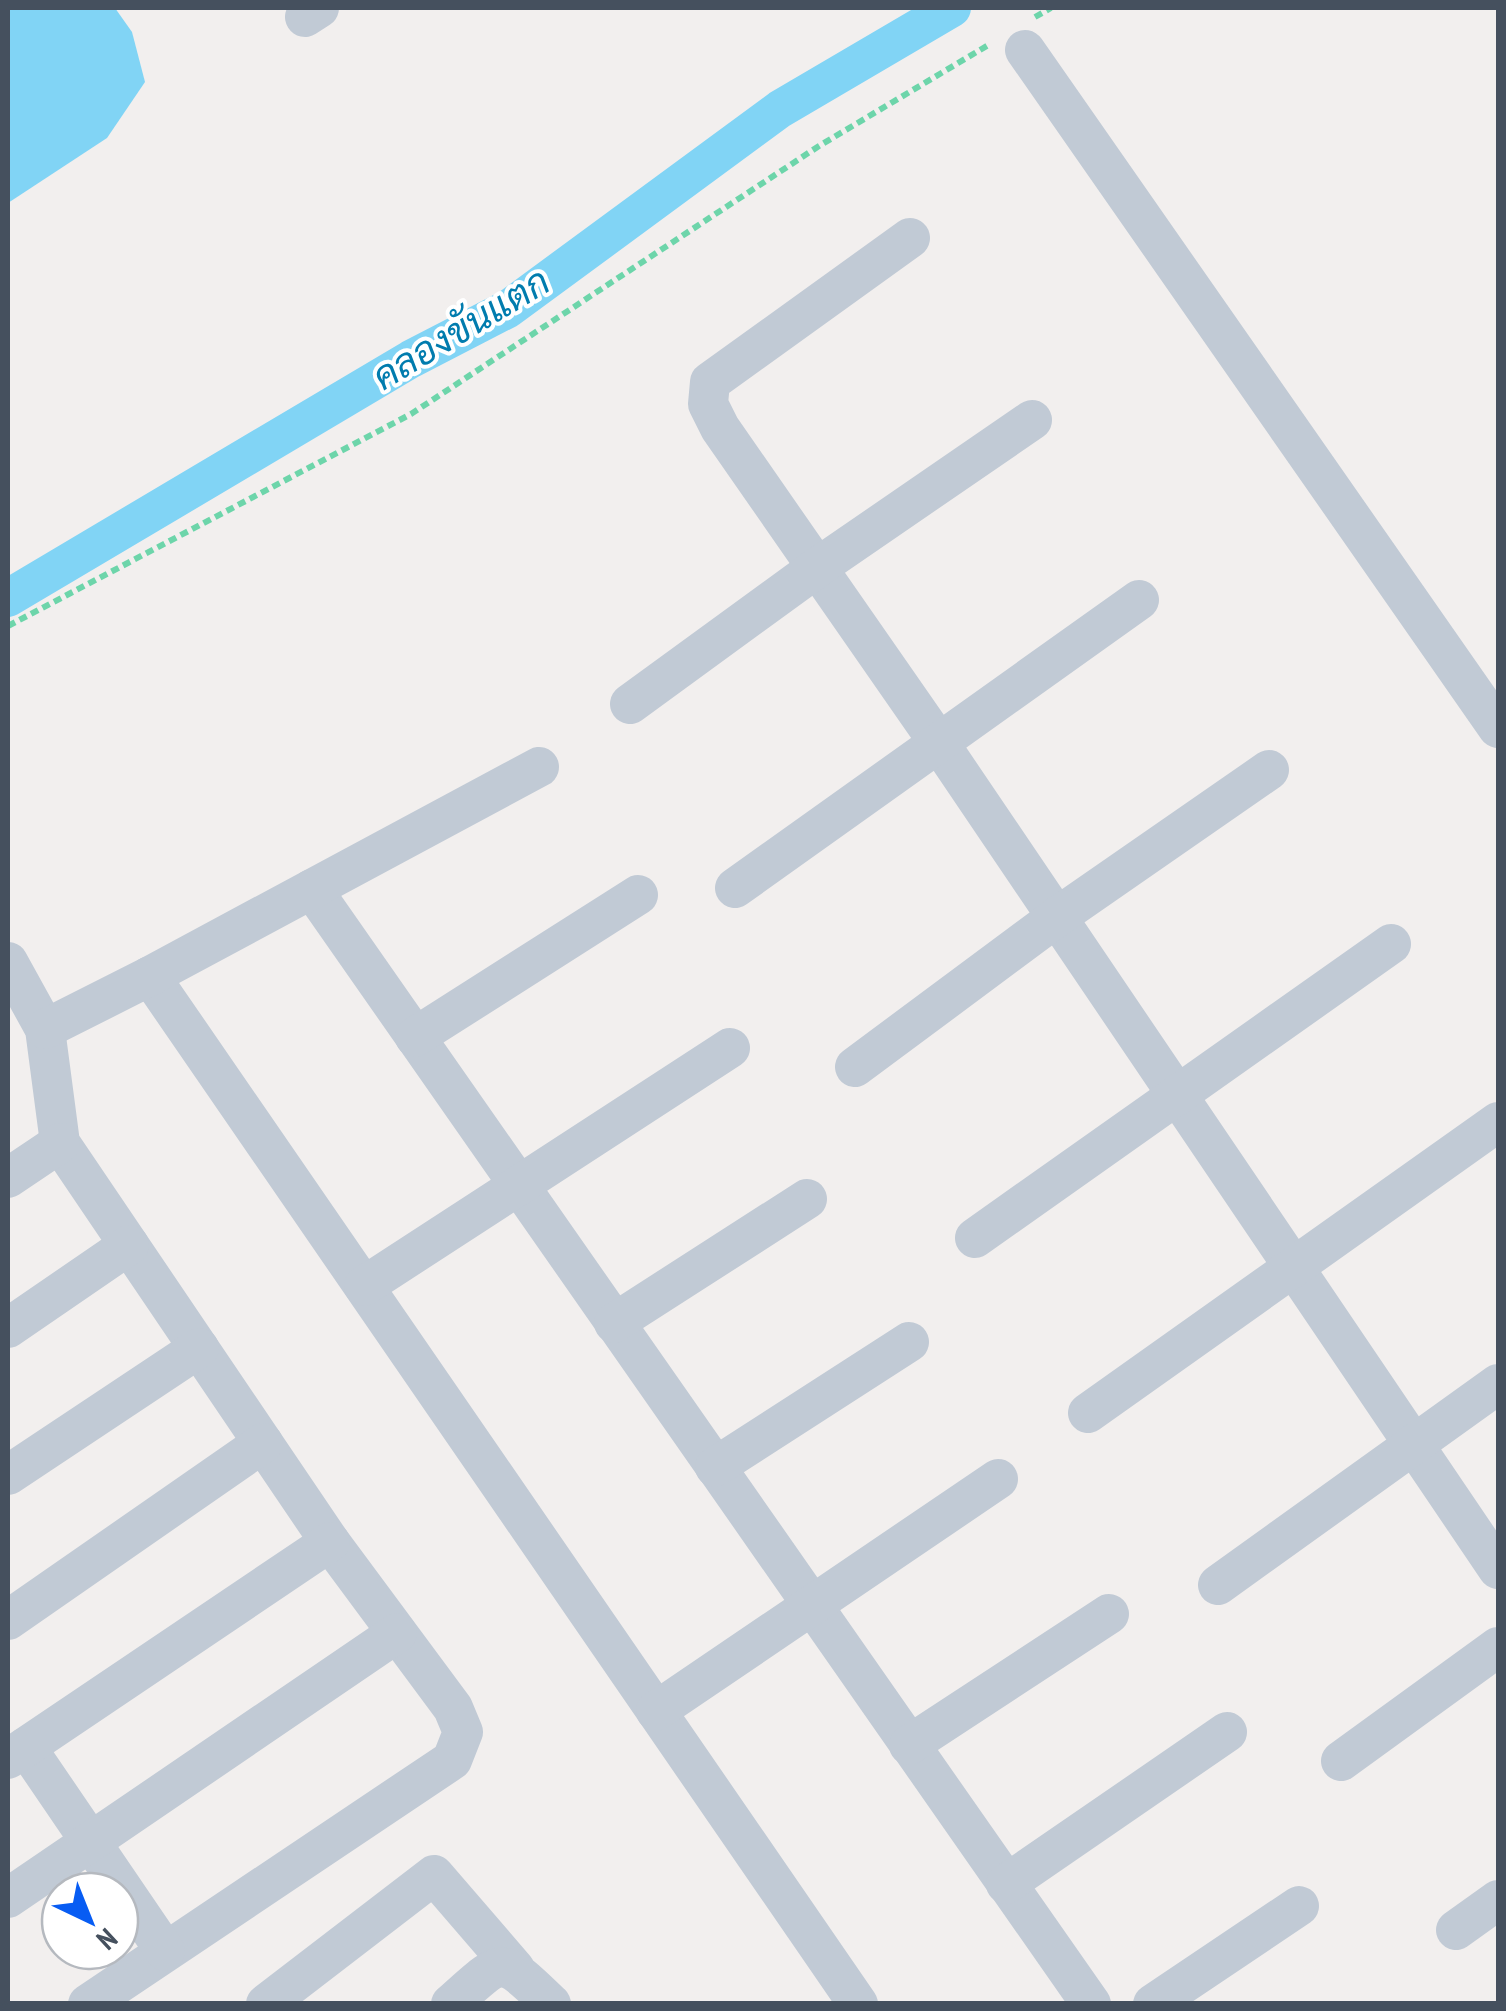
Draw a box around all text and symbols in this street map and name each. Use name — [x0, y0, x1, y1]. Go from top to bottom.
water label: คลองขันแตก — [363, 256, 558, 400]
north arrow — [40, 1871, 140, 1971]
text: N — [89, 1921, 126, 1958]

